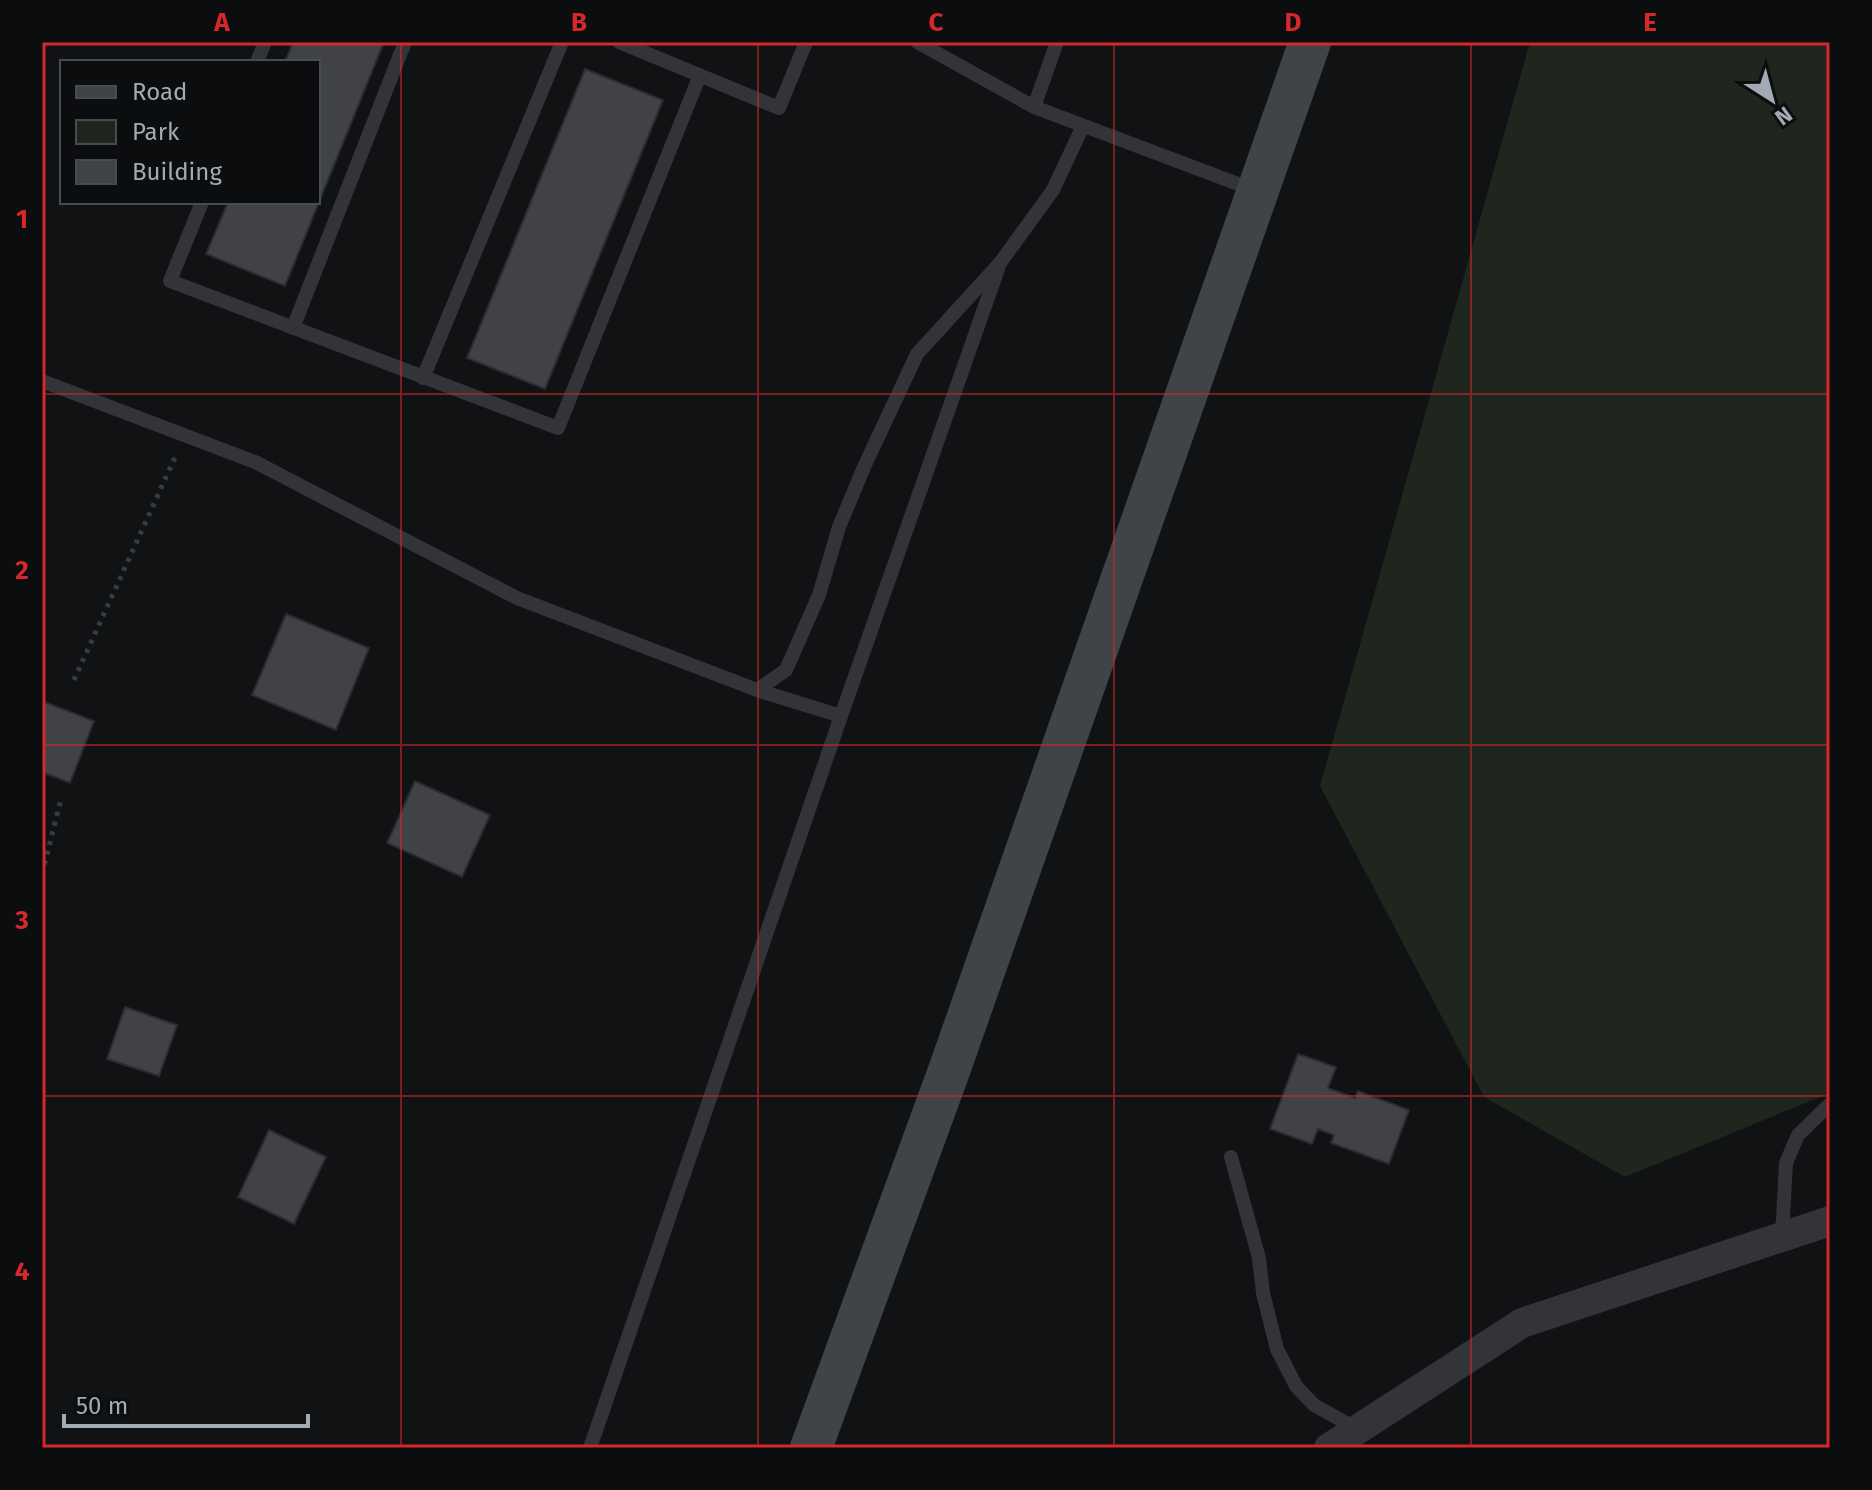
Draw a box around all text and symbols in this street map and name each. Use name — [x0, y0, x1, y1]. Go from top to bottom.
text: A — [213, 7, 230, 38]
text: B — [571, 7, 587, 38]
text: C — [929, 7, 944, 38]
text: D — [1285, 7, 1302, 38]
text: E — [1643, 7, 1657, 38]
legend — [60, 60, 320, 204]
north arrow — [1732, 60, 1812, 140]
text: Road — [132, 78, 187, 106]
text: N — [1770, 101, 1797, 131]
text: Park — [132, 118, 180, 146]
text: Building — [132, 158, 222, 186]
text: 1 — [16, 204, 28, 235]
text: 2 — [15, 555, 29, 586]
text: 3 — [14, 905, 29, 936]
text: 4 — [15, 1256, 30, 1287]
scale bar — [64, 1378, 308, 1428]
text: 50 m — [76, 1392, 128, 1420]

